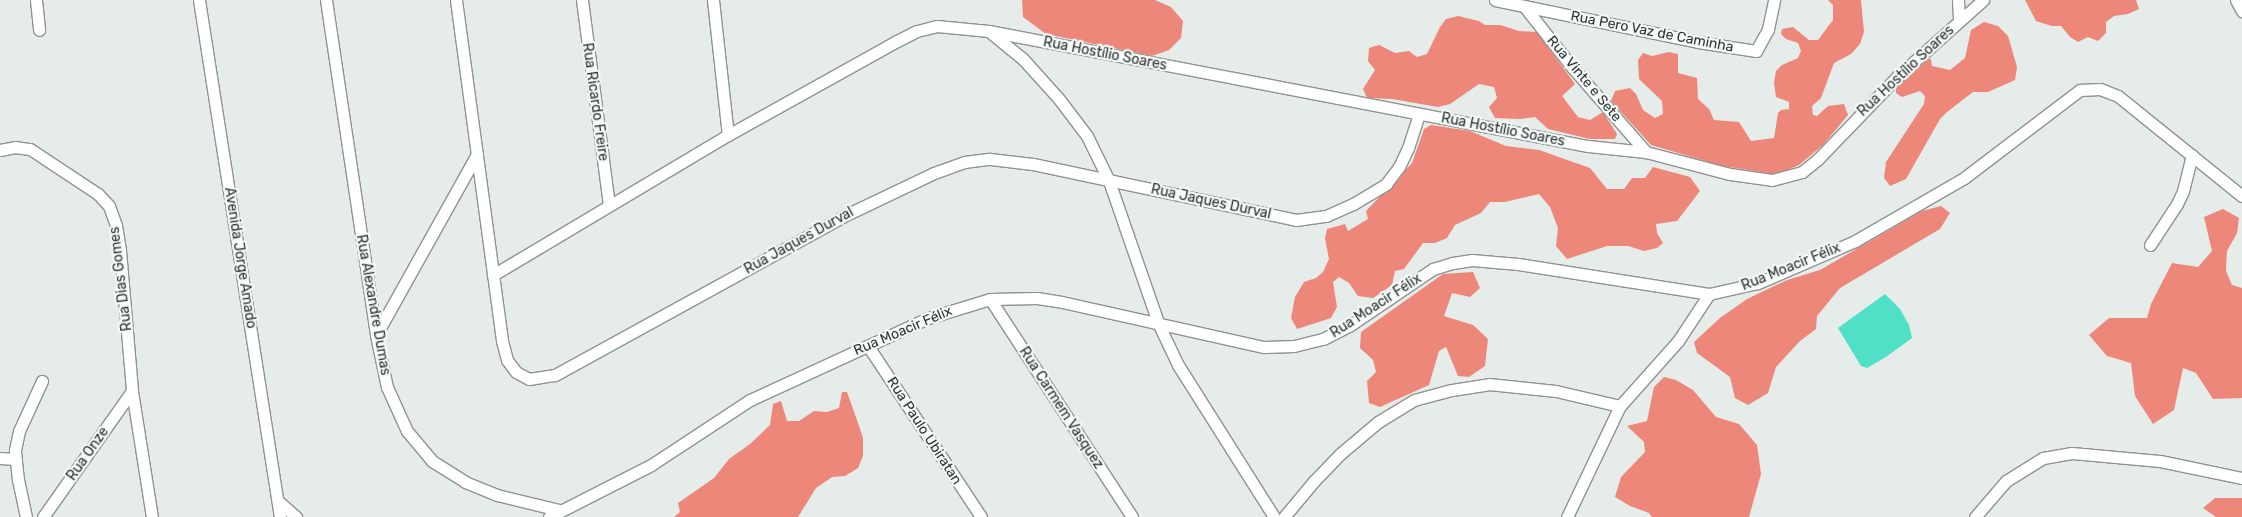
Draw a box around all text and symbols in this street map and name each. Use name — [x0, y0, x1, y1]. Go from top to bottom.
street label: Rua Pero Vaz de Caminha — [1569, 8, 1735, 56]
street label: Rua Hostílio Soares — [1854, 22, 1958, 120]
street label: Rua Vinte e Sete — [1543, 32, 1625, 126]
street label: Rua Hostílio Soares — [1042, 34, 1168, 74]
street label: Rua Ricardo Freire — [578, 42, 612, 162]
street label: Rua Hostílio Soares — [1440, 110, 1566, 150]
street label: Rua Jaques Durval — [1149, 181, 1273, 223]
street label: Avenida Jorge Amado — [220, 186, 260, 330]
street label: Rua Jaques Durval — [741, 204, 857, 278]
street label: Rua Dias Gomes — [106, 226, 136, 332]
street label: Rua Alexandre Dumas — [352, 233, 394, 377]
street label: Rua Moacir Félix — [1739, 239, 1843, 295]
street label: Rua Moacir Félix — [1327, 270, 1425, 342]
street label: Rua Moacir Félix — [851, 303, 955, 359]
street label: Rua Carmem Vasquez — [1015, 344, 1107, 472]
street label: Rua Paulo Ubiratan — [883, 374, 965, 488]
street label: Rua Onze — [63, 424, 113, 484]

